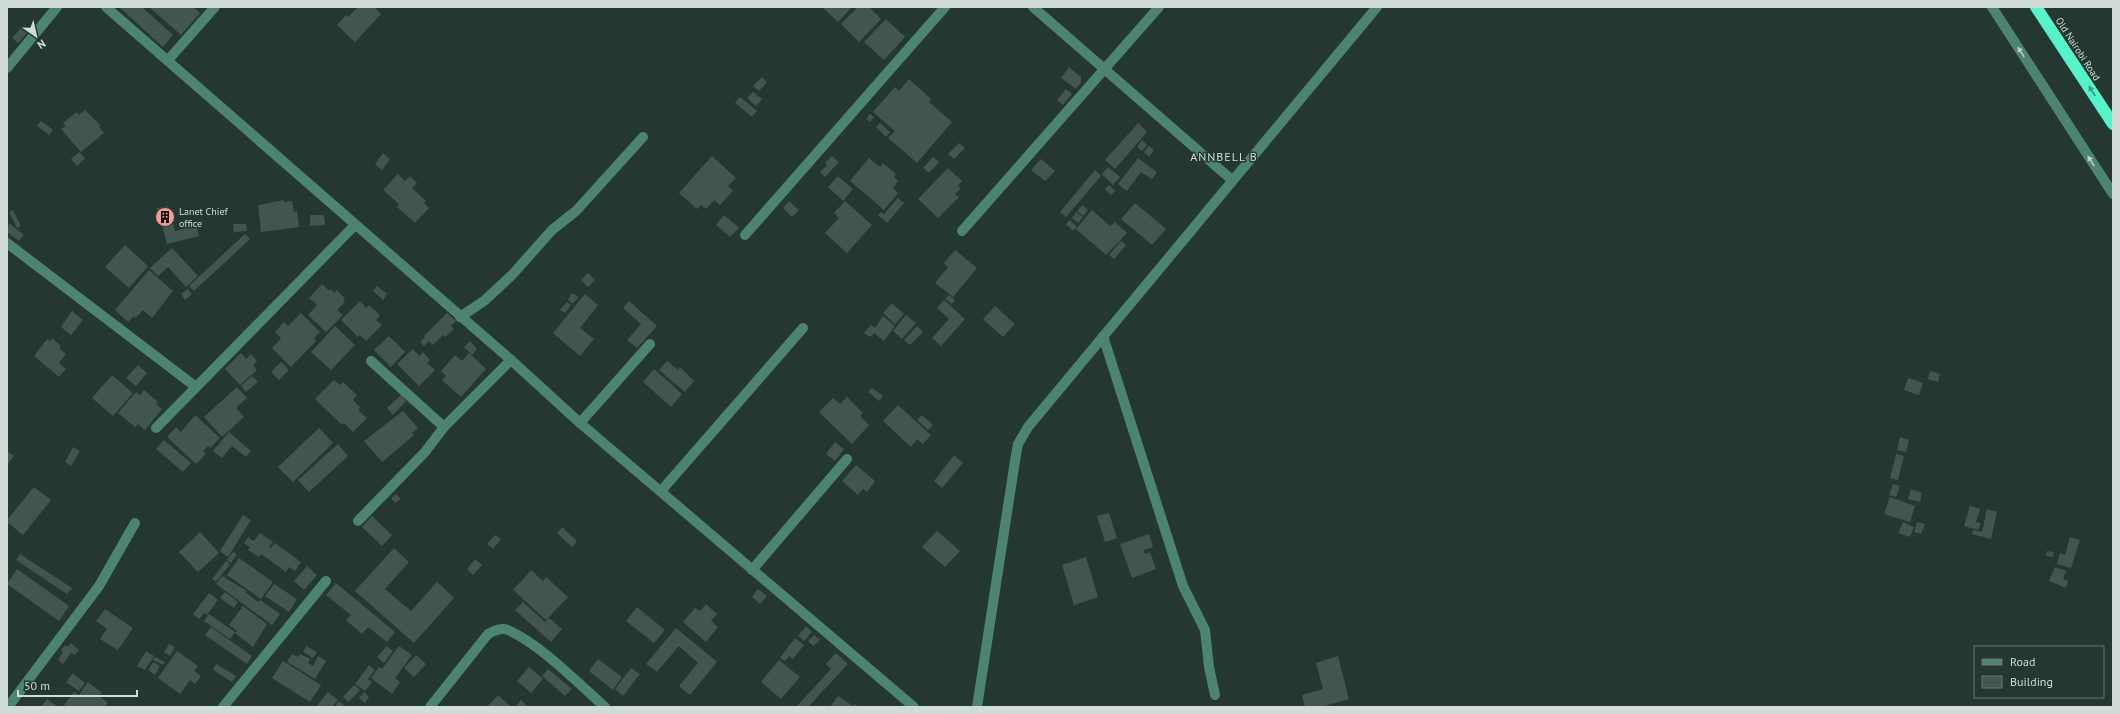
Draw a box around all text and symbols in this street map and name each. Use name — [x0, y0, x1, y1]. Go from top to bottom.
street label: Old Nairobi Road — [2053, 15, 2103, 83]
north arrow — [16, 16, 56, 56]
text: N — [35, 36, 49, 52]
one-way arrow — [2017, 47, 2025, 57]
one-way arrow — [2088, 86, 2095, 97]
district label: ANNBELL B — [1190, 149, 1258, 164]
one-way arrow — [2088, 155, 2095, 167]
place label: Lanet Chief office — [179, 205, 228, 230]
building icon: Lanet Chief office — [154, 206, 176, 228]
legend — [1974, 646, 2104, 698]
text: Road — [2010, 654, 2035, 669]
scale bar — [18, 672, 137, 698]
text: Building — [2010, 674, 2053, 689]
text: 50 m — [24, 678, 50, 693]

